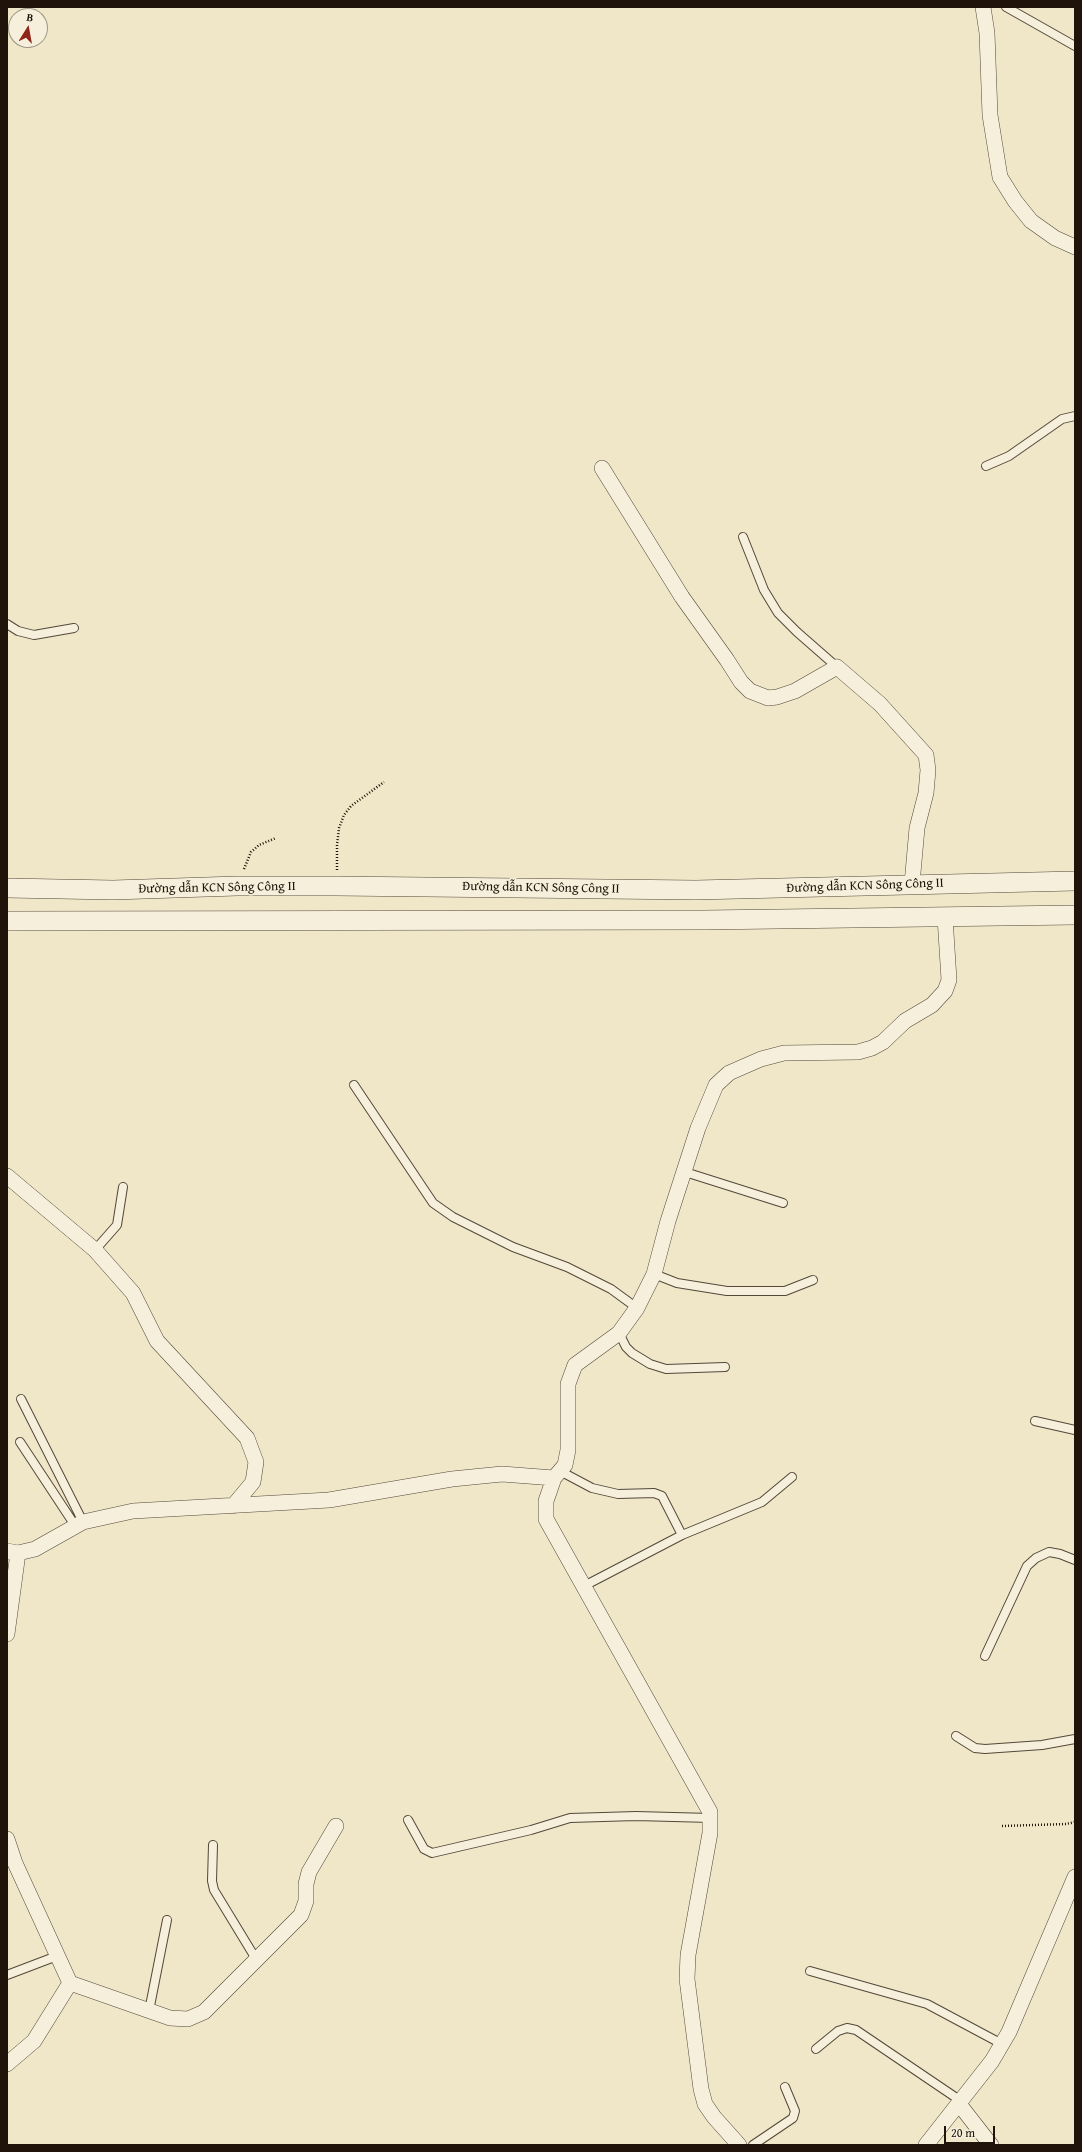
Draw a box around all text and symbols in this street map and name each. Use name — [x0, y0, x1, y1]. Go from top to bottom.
north arrow — [8, 8, 48, 48]
text: B — [25, 9, 35, 26]
street label: Đường dẫn KCN Sông Công II — [786, 875, 944, 897]
street label: Đường dẫn KCN Sông Công II — [138, 879, 296, 897]
street label: Đường dẫn KCN Sông Công II — [462, 879, 620, 897]
scale bar — [946, 2118, 997, 2144]
text: 20 m — [951, 2124, 975, 2141]

